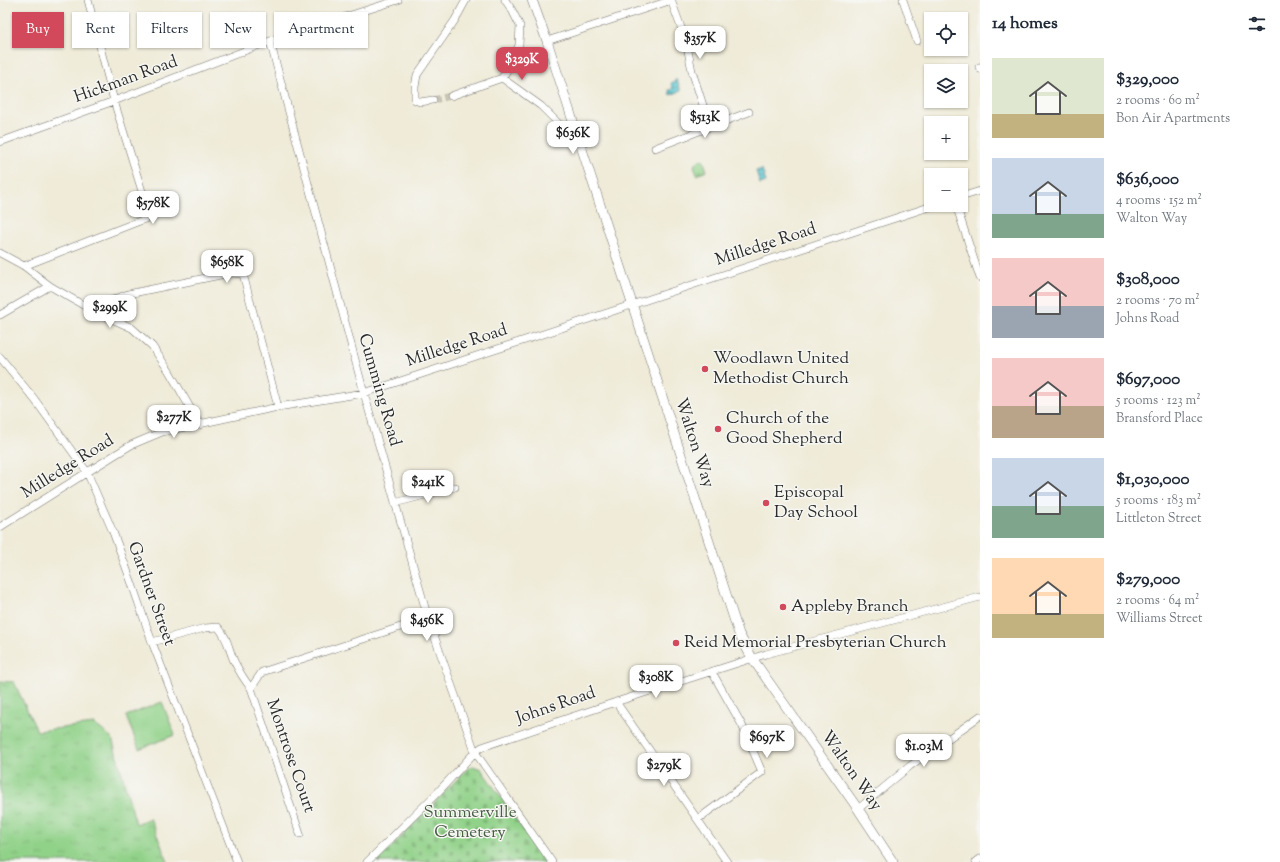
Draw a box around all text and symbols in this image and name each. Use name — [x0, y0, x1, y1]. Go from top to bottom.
chip: Buy — [12, 12, 64, 48]
chip: Rent — [72, 12, 129, 48]
chip: Filters — [137, 12, 202, 48]
chip: New — [210, 12, 266, 48]
chip: Apartment — [274, 12, 368, 48]
map controls — [924, 12, 968, 212]
button: locate — [924, 12, 968, 56]
text: 14 homes — [992, 12, 1058, 36]
icon: filters — [1246, 13, 1268, 35]
pin: $357K — [672, 26, 728, 60]
text: $357K — [684, 30, 716, 48]
pin: $329K — [494, 47, 550, 81]
street label: Hickman Road — [71, 50, 182, 110]
text: $329K — [505, 51, 539, 69]
button: layers — [924, 64, 968, 108]
text: $329,000 — [1116, 68, 1179, 92]
icon: home — [1024, 74, 1072, 122]
text: 2 rooms · 60 m² — [1116, 92, 1200, 110]
pin: $513K — [677, 105, 733, 139]
text: $513K — [690, 109, 720, 127]
text: Bon Air Apartments — [1116, 110, 1230, 128]
button: + — [924, 116, 968, 160]
pin: $636K — [545, 121, 601, 155]
text: $636K — [556, 125, 590, 143]
button: − — [924, 168, 968, 212]
text: $636,000 — [1116, 168, 1179, 192]
icon: home — [1024, 174, 1072, 222]
pin: $578K — [125, 191, 181, 225]
text: 4 rooms · 152 m² — [1116, 192, 1202, 210]
text: $578K — [136, 195, 170, 213]
text: Walton Way — [1116, 210, 1187, 228]
street label: Milledge Road — [712, 217, 820, 273]
pin: $658K — [199, 250, 255, 284]
text: $658K — [210, 254, 244, 272]
text: $308,000 — [1116, 268, 1180, 292]
icon: home — [1024, 274, 1072, 322]
text: 2 rooms · 70 m² — [1116, 292, 1200, 310]
pin: $299K — [82, 295, 138, 329]
text: $299K — [92, 299, 128, 317]
text: Johns Road — [1116, 310, 1179, 328]
street label: Milledge Road — [403, 318, 511, 374]
street label: Cumming Road — [351, 331, 407, 450]
place label: Woodlawn United Methodist Church — [713, 347, 850, 391]
marker: Woodlawn United Methodist Church — [700, 364, 710, 374]
text: $697,000 — [1116, 368, 1180, 392]
icon: home — [1024, 374, 1072, 422]
text: 5 rooms · 123 m² — [1116, 392, 1201, 410]
street label: Walton Way — [668, 395, 720, 491]
pin: $277K — [146, 405, 202, 439]
place label: Church of the Good Shepherd — [726, 407, 843, 451]
text: $277K — [156, 409, 192, 427]
text: Bransford Place — [1116, 410, 1203, 428]
marker: Church of the Good Shepherd — [713, 424, 723, 434]
street label: Milledge Road — [17, 429, 119, 505]
text: $1,030,000 — [1116, 468, 1190, 492]
pin: $241K — [400, 470, 456, 504]
text: $241K — [411, 474, 445, 492]
icon: home — [1024, 474, 1072, 522]
place label: Episcopal Day School — [774, 481, 858, 525]
text: 5 rooms · 183 m² — [1116, 492, 1201, 510]
marker: Episcopal Day School — [761, 498, 771, 508]
text: Littleton Street — [1116, 510, 1201, 528]
street label: Gardner Street — [121, 539, 181, 650]
text: $279,000 — [1116, 568, 1180, 592]
icon: home — [1024, 574, 1072, 622]
text: 2 rooms · 64 m² — [1116, 592, 1199, 610]
place label: Appleby Branch — [791, 595, 909, 619]
marker: Appleby Branch — [778, 602, 788, 612]
pin: $456K — [399, 608, 455, 642]
text: Williams Street — [1116, 610, 1203, 628]
text: $456K — [410, 612, 444, 630]
place label: Reid Memorial Presbyterian Church — [684, 631, 947, 655]
marker: Reid Memorial Presbyterian Church — [671, 638, 681, 648]
pin: $308K — [628, 665, 684, 699]
text: $308K — [639, 669, 673, 687]
street label: Johns Road — [512, 681, 599, 731]
street label: Montrose Court — [259, 696, 321, 816]
pin: $697K — [739, 725, 795, 759]
street label: Walton Way — [814, 726, 888, 816]
text: $697K — [749, 729, 785, 747]
pin: $1.03M — [891, 734, 957, 768]
text: $1.03M — [905, 738, 943, 756]
pin: $279K — [636, 753, 692, 787]
text: $279K — [646, 757, 682, 775]
park label: Summerville Cemetery — [423, 801, 517, 845]

